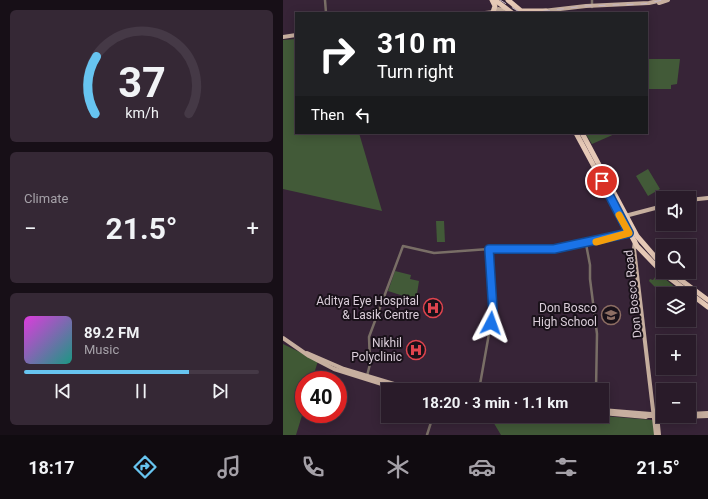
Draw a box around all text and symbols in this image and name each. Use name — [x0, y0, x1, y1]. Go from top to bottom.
text: 310 m — [377, 27, 456, 60]
icon: right — [311, 28, 363, 80]
text: 37 — [118, 58, 165, 107]
text: Turn right — [377, 61, 454, 82]
text: km/h — [125, 104, 158, 120]
icon: left — [352, 104, 374, 126]
text: Then — [311, 106, 344, 124]
pin — [585, 164, 619, 198]
icon: arrive — [591, 170, 613, 192]
text: Climate — [24, 191, 68, 206]
map controls — [656, 191, 696, 423]
button: sound — [656, 191, 696, 231]
text: 21.5° — [106, 211, 178, 246]
text: − — [24, 216, 37, 241]
text: + — [247, 216, 259, 241]
button: search — [656, 239, 696, 279]
street label: Don Bosco Road — [621, 249, 645, 339]
button: layers — [656, 287, 696, 327]
place label: Aditya Eye Hospital & Lasik Centre — [316, 294, 419, 322]
hospital icon: Aditya Eye Hospital & Lasik Centre — [422, 297, 444, 319]
place label: Don Bosco High School — [533, 301, 597, 329]
position arrow — [470, 302, 512, 344]
school or university icon: Don Bosco High School — [600, 304, 622, 326]
text: 89.2 FM — [84, 324, 139, 342]
button: + — [656, 335, 696, 375]
place label: Nikhil Polyclinic — [351, 336, 402, 364]
hospital icon: Nikhil Polyclinic — [405, 339, 427, 361]
text: Music — [84, 342, 119, 357]
speed limit sign: 40 — [295, 371, 347, 423]
icon: previous — [52, 380, 74, 402]
icon: pause — [130, 380, 152, 402]
icon: next — [209, 380, 231, 402]
button: − — [656, 383, 696, 423]
text: 18:20 · 3 min · 1.1 km — [422, 394, 568, 412]
icon: directions — [131, 453, 159, 481]
icon: music — [215, 453, 243, 481]
icon: phone — [299, 453, 327, 481]
icon: climate — [384, 453, 412, 481]
icon: car — [468, 453, 496, 481]
icon: filters — [552, 453, 580, 481]
text: 18:17 — [28, 457, 75, 478]
text: 21.5° — [637, 457, 680, 478]

